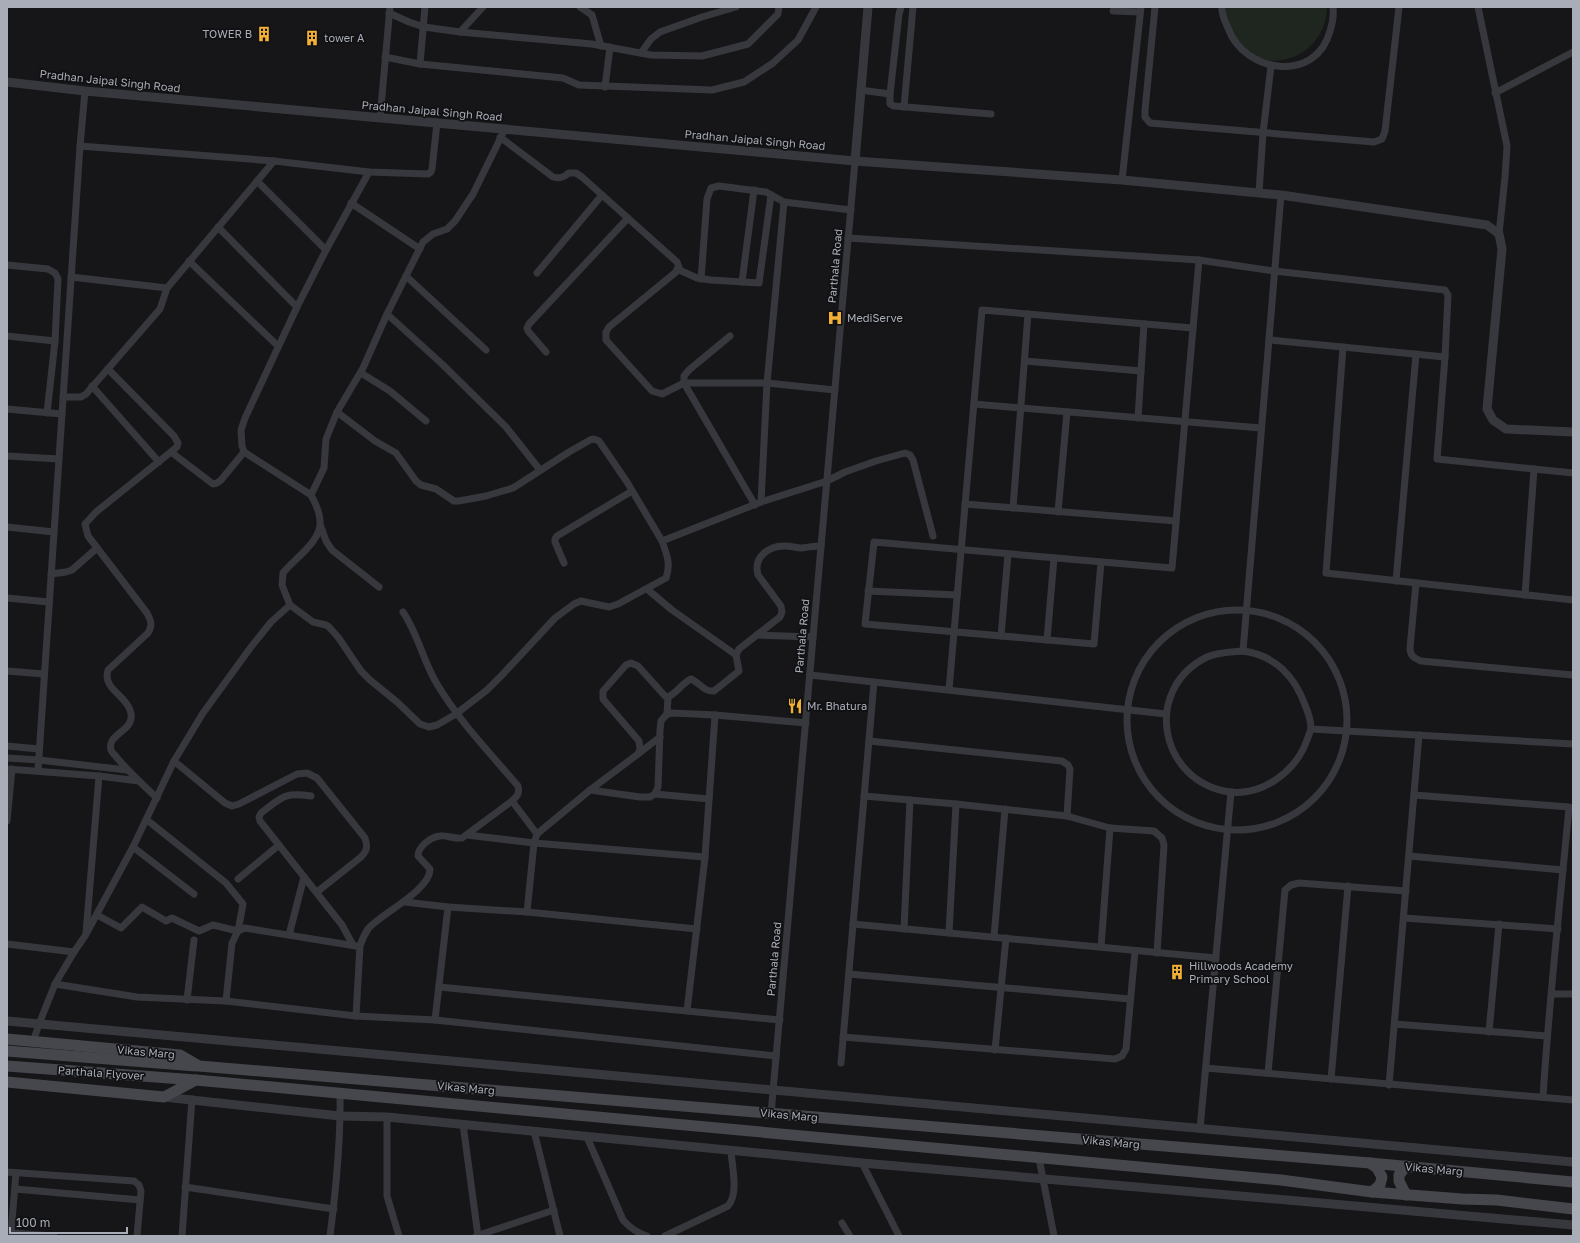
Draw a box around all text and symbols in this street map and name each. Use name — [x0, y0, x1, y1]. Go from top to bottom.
building icon: TOWER B — [255, 25, 273, 43]
place label: TOWER B — [203, 27, 252, 40]
building icon: tower A — [303, 29, 321, 47]
place label: tower A — [324, 31, 365, 44]
street label: Pradhan Jaipal Singh Road — [39, 67, 181, 94]
street label: Pradhan Jaipal Singh Road — [361, 98, 503, 123]
street label: Pradhan Jaipal Singh Road — [684, 127, 826, 152]
street label: Parthala Road — [825, 228, 844, 304]
hospital icon: MediServe — [826, 309, 844, 327]
place label: MediServe — [847, 311, 903, 324]
street label: Parthala Road — [792, 598, 811, 674]
restaurant icon: Mr. Bhatura — [786, 697, 804, 715]
place label: Mr. Bhatura — [807, 699, 867, 712]
street label: Parthala Road — [764, 921, 783, 997]
place label: Hillwoods Academy Primary School — [1189, 959, 1293, 985]
building icon: Hillwoods Academy Primary School — [1168, 963, 1186, 981]
street label: Vikas Marg — [117, 1043, 175, 1060]
street label: Parthala Flyover — [57, 1063, 145, 1082]
street label: Vikas Marg — [437, 1079, 495, 1096]
street label: Vikas Marg — [760, 1106, 818, 1123]
street label: Vikas Marg — [1082, 1133, 1140, 1150]
street label: Vikas Marg — [1405, 1160, 1463, 1177]
scale bar — [10, 1209, 127, 1235]
text: 100 m — [16, 1215, 50, 1230]

